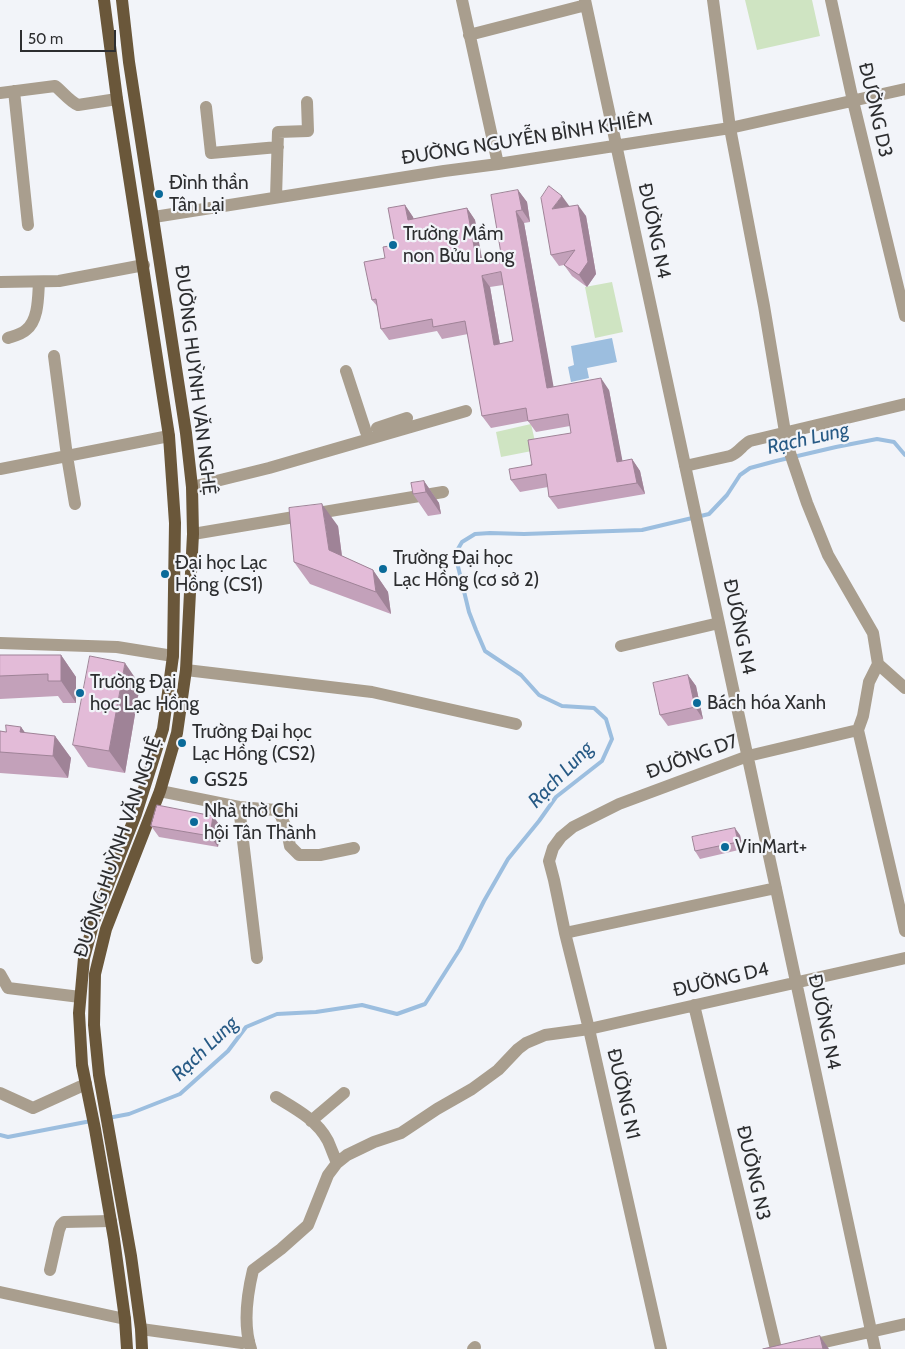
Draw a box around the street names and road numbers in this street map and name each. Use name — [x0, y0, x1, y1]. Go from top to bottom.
street label: ĐƯỜNG D3 — [853, 60, 897, 160]
street label: ĐƯỜNG NGUYỄN BỈNH KHIÊM — [400, 108, 654, 170]
street label: ĐƯỜNG N4 — [633, 181, 675, 281]
street label: ĐƯỜNG HUỲNH VĂN NGHỆ — [170, 264, 220, 496]
street label: ĐƯỜNG N4 — [718, 577, 760, 677]
street label: ĐƯỜNG D7 — [643, 730, 741, 784]
street label: ĐƯỜNG HUỲNH VĂN NGHỆ — [69, 734, 167, 960]
street label: ĐƯỜNG D4 — [671, 958, 771, 1002]
street label: ĐƯỜNG N4 — [803, 972, 845, 1072]
street label: ĐƯỜNG N1 — [602, 1047, 644, 1141]
street label: ĐƯỜNG N3 — [731, 1124, 775, 1222]

